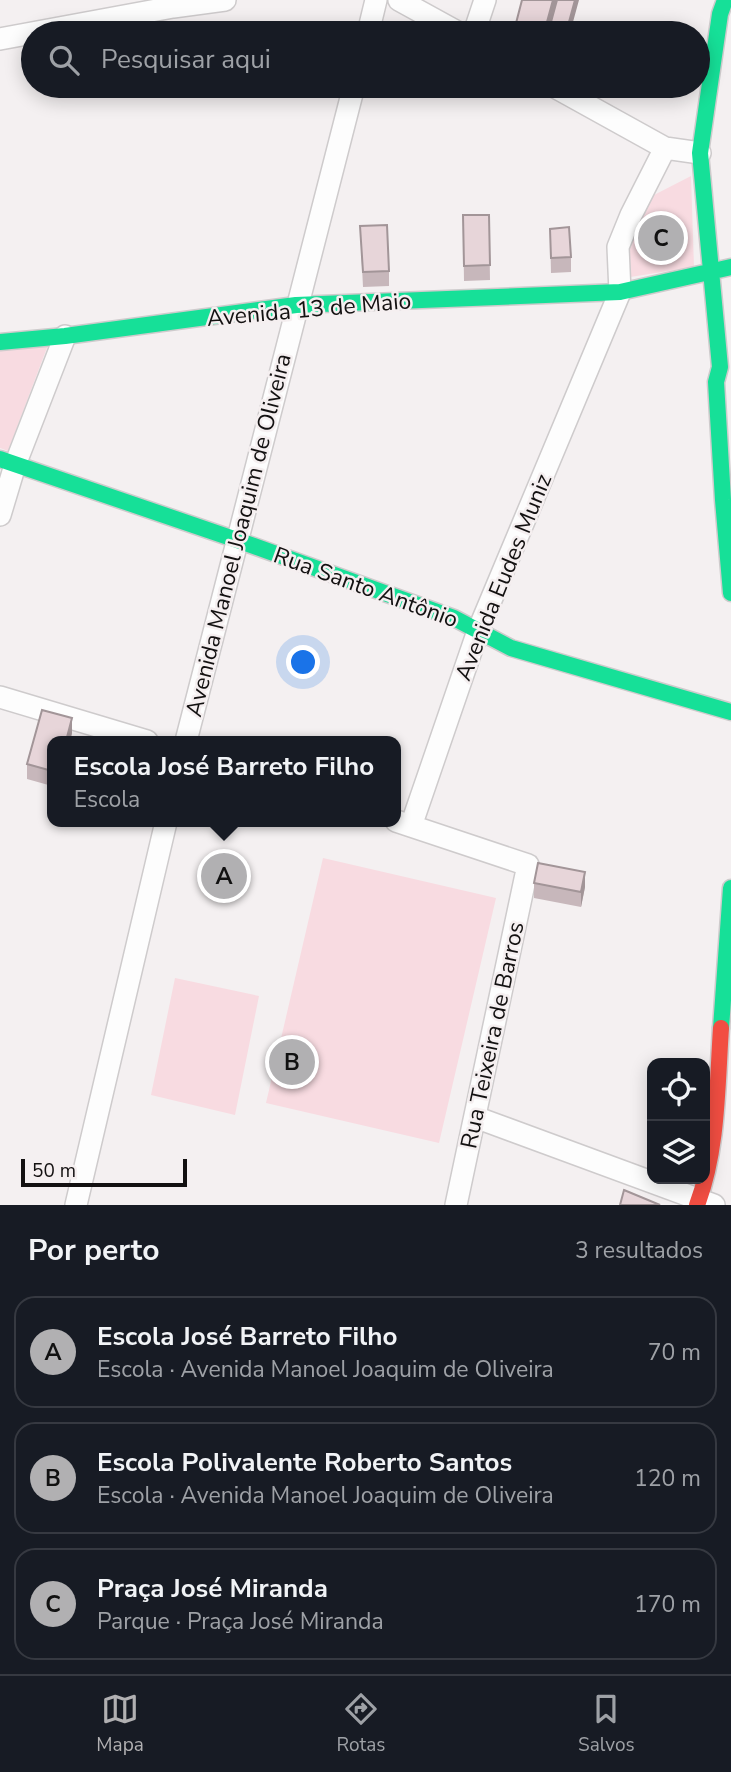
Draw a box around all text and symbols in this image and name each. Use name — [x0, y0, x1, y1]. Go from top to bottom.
search box — [21, 21, 710, 98]
icon: search — [45, 41, 83, 79]
text: Pesquisar aqui — [101, 42, 271, 77]
pin: C — [638, 212, 684, 264]
street label: Avenida 13 de Maio — [206, 285, 413, 334]
street label: Avenida Manoel Joaquim de Oliveira — [178, 350, 299, 720]
street label: Avenida Eudes Muniz — [448, 469, 559, 685]
street label: Rua Santo Antônio — [269, 540, 462, 635]
your location — [286, 645, 320, 679]
popup — [47, 736, 401, 827]
text: Escola José Barreto Filho — [74, 749, 374, 784]
text: Escola — [74, 784, 140, 815]
pin: A — [201, 850, 247, 902]
street label: Rua Teixeira de Barros — [453, 919, 532, 1151]
pin: B — [269, 1036, 315, 1088]
map controls — [647, 1058, 710, 1184]
button: locate — [647, 1058, 710, 1121]
button: layers — [647, 1121, 710, 1184]
scale bar — [21, 1156, 187, 1188]
text: 50 m — [32, 1158, 76, 1184]
text: Por perto — [28, 1230, 159, 1271]
text: 3 resultados — [575, 1235, 703, 1266]
text: Escola José Barreto Filho — [97, 1319, 398, 1354]
text: A — [44, 1337, 62, 1368]
text: 70 m — [648, 1337, 701, 1368]
text: Escola · Avenida Manoel Joaquim de Oliveira — [97, 1354, 554, 1385]
text: Escola Polivalente Roberto Santos — [97, 1445, 512, 1480]
text: B — [45, 1463, 61, 1494]
text: 120 m — [634, 1463, 701, 1494]
text: Escola · Avenida Manoel Joaquim de Oliveira — [97, 1480, 554, 1511]
text: Praça José Miranda — [97, 1571, 328, 1606]
text: C — [45, 1589, 61, 1620]
text: 170 m — [634, 1589, 701, 1620]
text: Parque · Praça José Miranda — [97, 1606, 384, 1637]
tab: Mapa — [96, 1690, 144, 1758]
tab: Rotas — [337, 1690, 385, 1758]
tab: Salvos — [578, 1690, 635, 1758]

